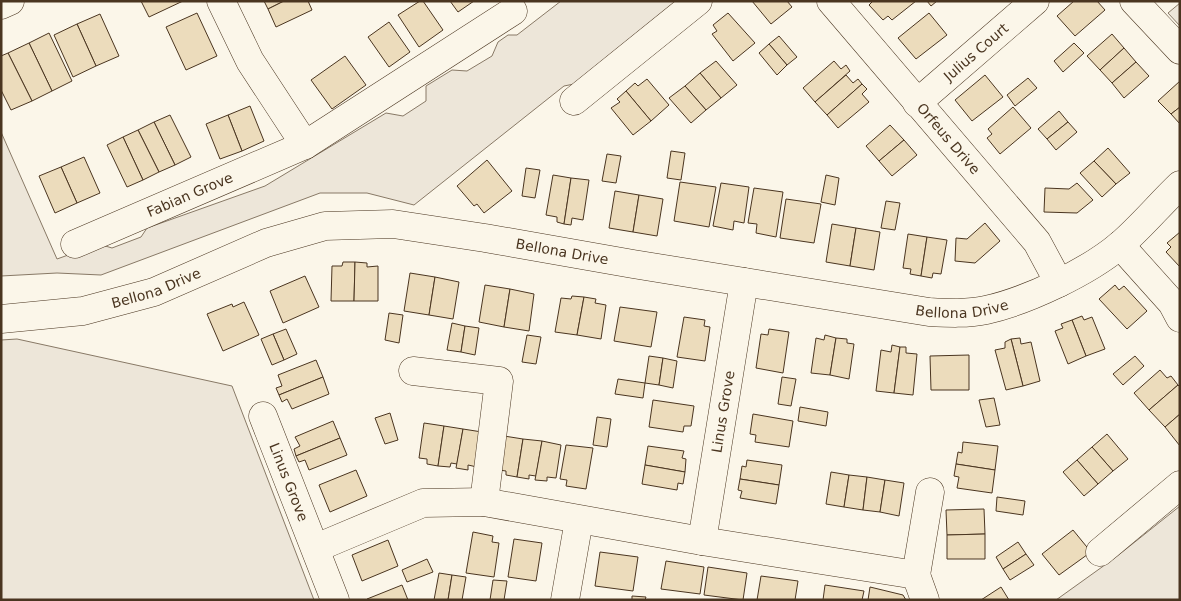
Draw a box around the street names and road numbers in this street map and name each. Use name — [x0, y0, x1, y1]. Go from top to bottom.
street label: Julius Court — [940, 19, 1012, 85]
street label: Orfeus Drive — [914, 100, 983, 177]
street label: Fabian Grove — [144, 169, 235, 220]
street label: Bellona Drive — [515, 236, 610, 268]
street label: Bellona Drive — [110, 265, 203, 311]
street label: Bellona Drive — [914, 296, 1010, 321]
street label: Linus Grove — [708, 369, 738, 454]
street label: Linus Grove — [266, 441, 311, 524]

